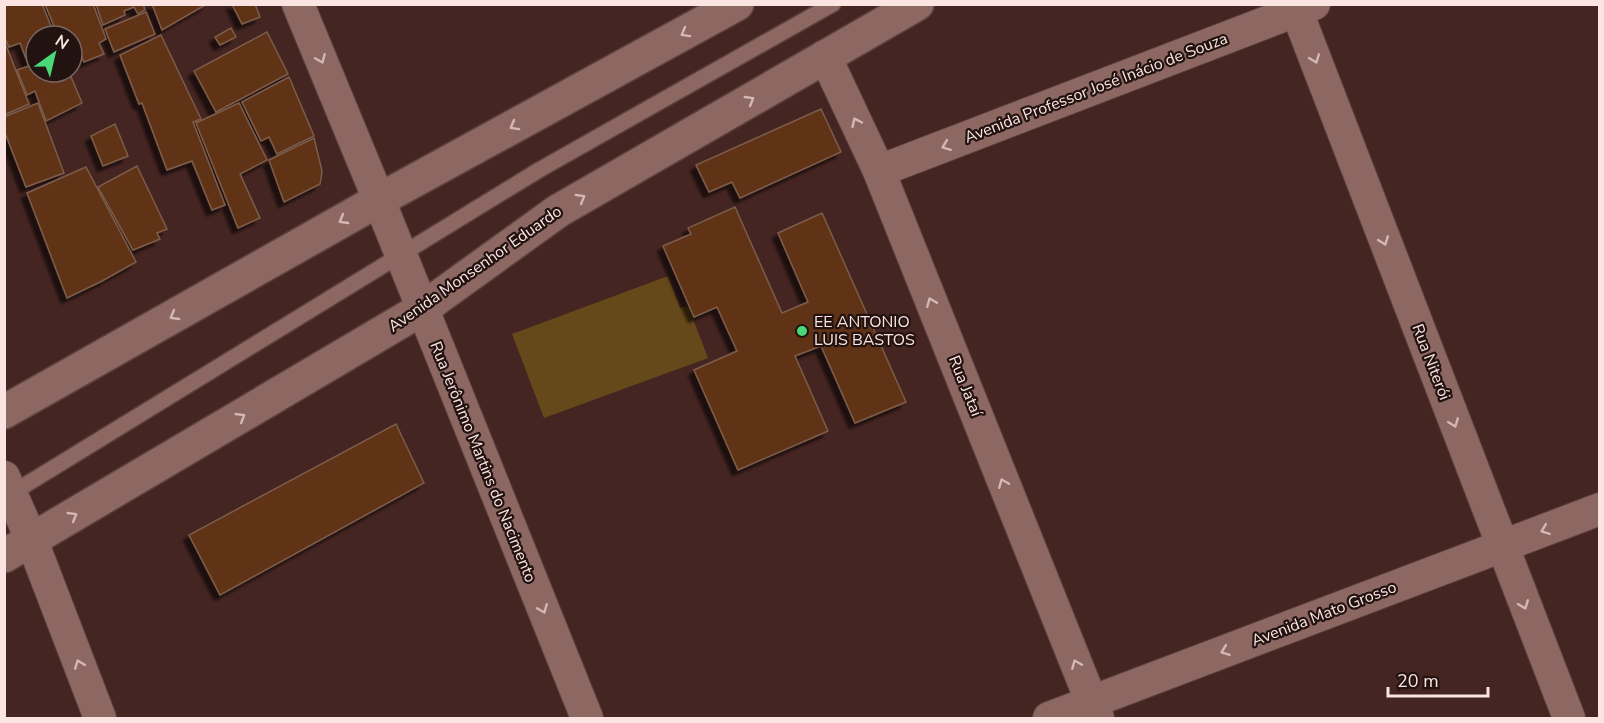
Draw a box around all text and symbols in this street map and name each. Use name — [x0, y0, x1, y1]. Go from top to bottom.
north arrow — [24, 24, 84, 84]
one-way arrow — [681, 26, 691, 37]
street label: Avenida Professor José Inácio de Souza — [961, 27, 1231, 149]
text: N — [51, 30, 73, 55]
one-way arrow — [314, 52, 326, 63]
one-way arrow — [1307, 53, 1320, 64]
one-way arrow — [744, 96, 754, 107]
one-way arrow — [851, 118, 863, 129]
one-way arrow — [510, 119, 520, 130]
one-way arrow — [941, 139, 952, 151]
one-way arrow — [575, 193, 585, 205]
street label: Avenida Monsenhor Eduardo — [384, 200, 566, 337]
one-way arrow — [339, 213, 349, 224]
one-way arrow — [1377, 235, 1390, 246]
one-way arrow — [926, 297, 938, 308]
one-way arrow — [169, 309, 180, 320]
place label: EE ANTONIO LUIS BASTOS — [814, 311, 915, 351]
street label: Rua Niterói — [1406, 321, 1456, 403]
marker: EE ANTONIO LUIS BASTOS — [795, 324, 809, 338]
street label: Rua Jerônimo Martins do Nacimento — [424, 338, 542, 586]
street label: Rua Jataí — [943, 352, 988, 421]
one-way arrow — [235, 412, 245, 424]
one-way arrow — [1447, 417, 1459, 428]
one-way arrow — [998, 478, 1011, 489]
one-way arrow — [67, 512, 77, 524]
one-way arrow — [1540, 523, 1551, 535]
street label: Avenida Mato Grosso — [1248, 576, 1400, 652]
one-way arrow — [1517, 599, 1530, 610]
one-way arrow — [536, 603, 548, 614]
one-way arrow — [1220, 644, 1231, 657]
one-way arrow — [74, 659, 86, 670]
one-way arrow — [1071, 659, 1083, 670]
scale bar — [1388, 660, 1488, 698]
text: 20 m — [1397, 669, 1439, 693]

